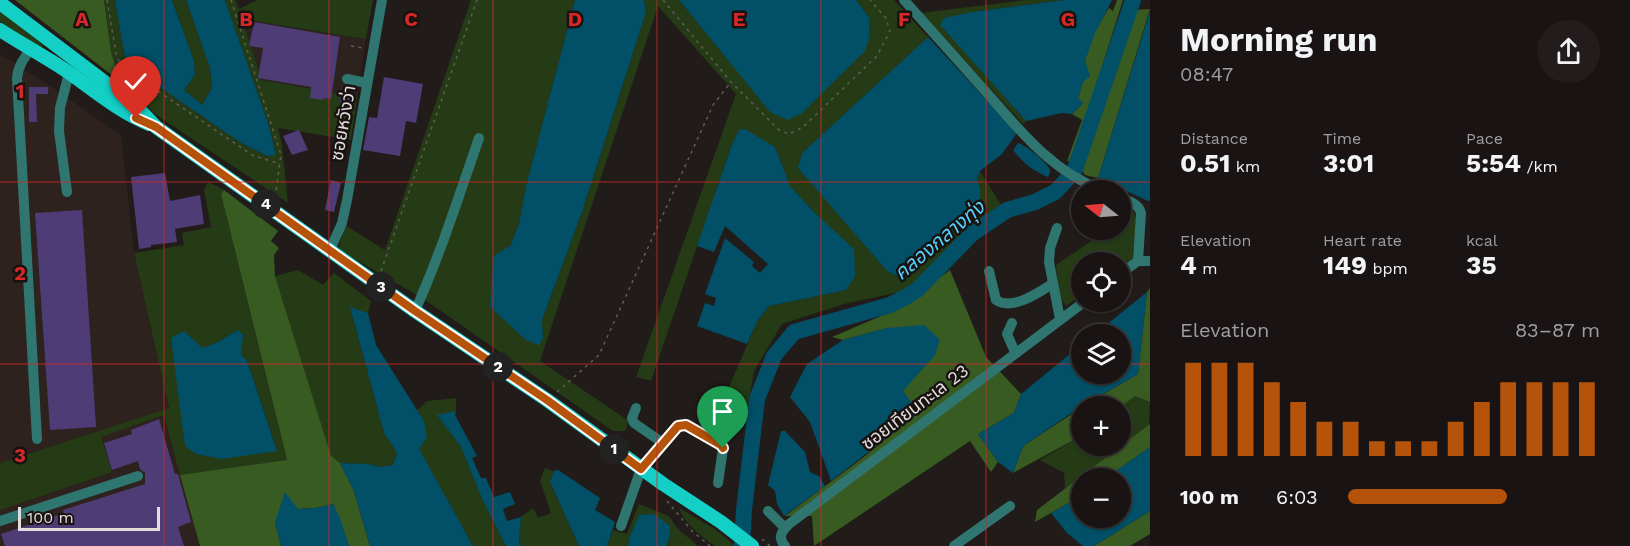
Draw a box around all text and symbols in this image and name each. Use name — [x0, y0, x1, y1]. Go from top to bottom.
text: A — [75, 7, 89, 31]
text: B — [239, 7, 253, 31]
text: C — [404, 7, 418, 31]
text: D — [568, 7, 582, 31]
text: E — [733, 7, 745, 31]
text: F — [898, 7, 910, 31]
text: G — [1061, 7, 1075, 31]
text: Morning run — [1180, 20, 1377, 59]
button: share — [1537, 20, 1600, 83]
pin — [110, 56, 161, 118]
text: 08:47 — [1180, 62, 1233, 86]
icon: check — [119, 65, 152, 98]
text: 1 — [16, 79, 24, 103]
street label: ซอยหวังว่า — [326, 84, 359, 162]
text: Distance — [1180, 129, 1248, 148]
text: Time — [1323, 129, 1361, 148]
text: Pace — [1466, 129, 1503, 148]
text: 0.51 — [1180, 148, 1230, 178]
text: 3:01 — [1323, 148, 1374, 178]
text: 5:54 — [1466, 148, 1521, 178]
text: km — [1230, 157, 1260, 176]
text: /km — [1521, 157, 1558, 176]
north arrow — [1071, 180, 1131, 240]
map controls — [1071, 180, 1131, 528]
pin: 4 — [251, 189, 281, 219]
text: 4 — [261, 194, 271, 213]
water label: คลองกลางทุ่ง — [889, 194, 991, 286]
text: Elevation — [1180, 231, 1251, 250]
text: Heart rate — [1323, 231, 1402, 250]
text: kcal — [1466, 231, 1498, 250]
text: 4 — [1180, 250, 1197, 280]
text: 149 — [1323, 250, 1367, 280]
text: 35 — [1466, 250, 1497, 280]
button: locate — [1071, 252, 1131, 312]
text: m — [1197, 259, 1218, 278]
text: bpm — [1367, 259, 1408, 278]
text: 2 — [14, 261, 26, 285]
pin: 3 — [366, 272, 396, 302]
text: 3 — [376, 277, 386, 296]
text: Elevation — [1180, 318, 1269, 342]
text: 83–87 m — [1515, 318, 1600, 342]
button: layers — [1071, 324, 1131, 384]
pin: 2 — [483, 352, 513, 382]
text: 2 — [493, 357, 503, 376]
street label: ซอยเทียนทะเล 23 — [857, 360, 972, 454]
pin — [697, 386, 748, 448]
icon: arrive — [706, 395, 739, 428]
button: + — [1071, 396, 1131, 456]
pin: 1 — [599, 434, 629, 464]
text: 1 — [611, 439, 617, 458]
text: 3 — [14, 443, 26, 467]
button: − — [1071, 468, 1131, 528]
text: 100 m — [1180, 485, 1239, 509]
text: 6:03 — [1276, 485, 1318, 509]
scale bar — [18, 504, 160, 532]
text: 100 m — [27, 508, 74, 527]

